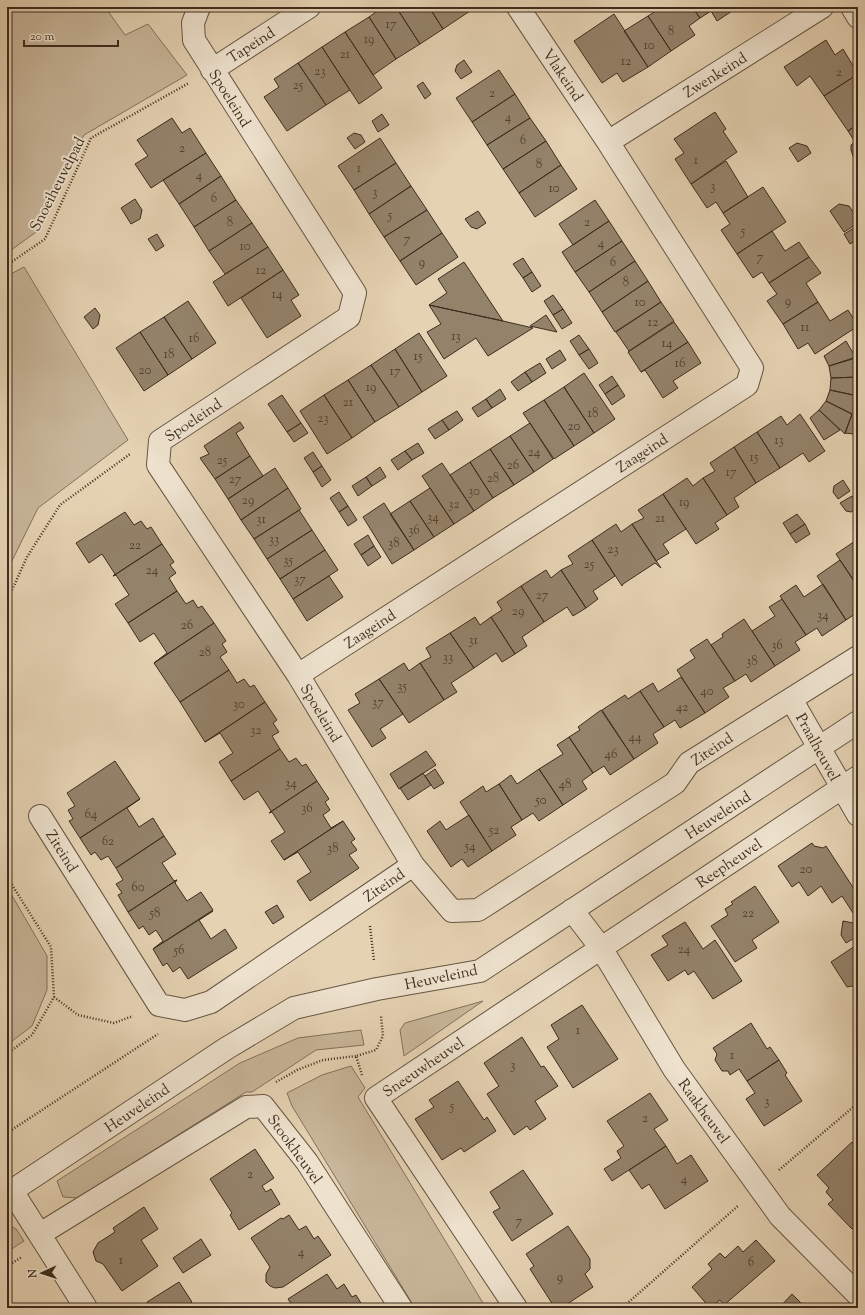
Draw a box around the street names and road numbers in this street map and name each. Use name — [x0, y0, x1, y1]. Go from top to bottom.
street label: Tapeind — [224, 23, 280, 69]
street label: Vlakeind — [536, 45, 587, 107]
street label: Zwenkeind — [680, 48, 752, 104]
street label: Spoeleind — [203, 66, 255, 132]
street label: Snoeiheuvelpad — [26, 133, 91, 235]
street label: Spoeleind — [161, 394, 227, 448]
street label: Zaageind — [613, 429, 673, 479]
street label: Zaageind — [341, 605, 401, 655]
street label: Spoeleind — [294, 681, 346, 747]
street label: Praalheuvel — [789, 710, 844, 785]
street label: Ziteind — [688, 728, 738, 772]
street label: Heuveleind — [682, 787, 756, 845]
street label: Ziteind — [40, 827, 82, 877]
street label: Reepheuvel — [693, 835, 767, 894]
street label: Ziteind — [360, 864, 410, 908]
street label: Heuveleind — [403, 960, 480, 996]
street label: Sneeuwheuvel — [379, 1033, 469, 1103]
street label: Raakheuvel — [672, 1075, 733, 1149]
street label: Heuveleind — [101, 1079, 175, 1139]
street label: Stookheuvel — [261, 1111, 326, 1189]

